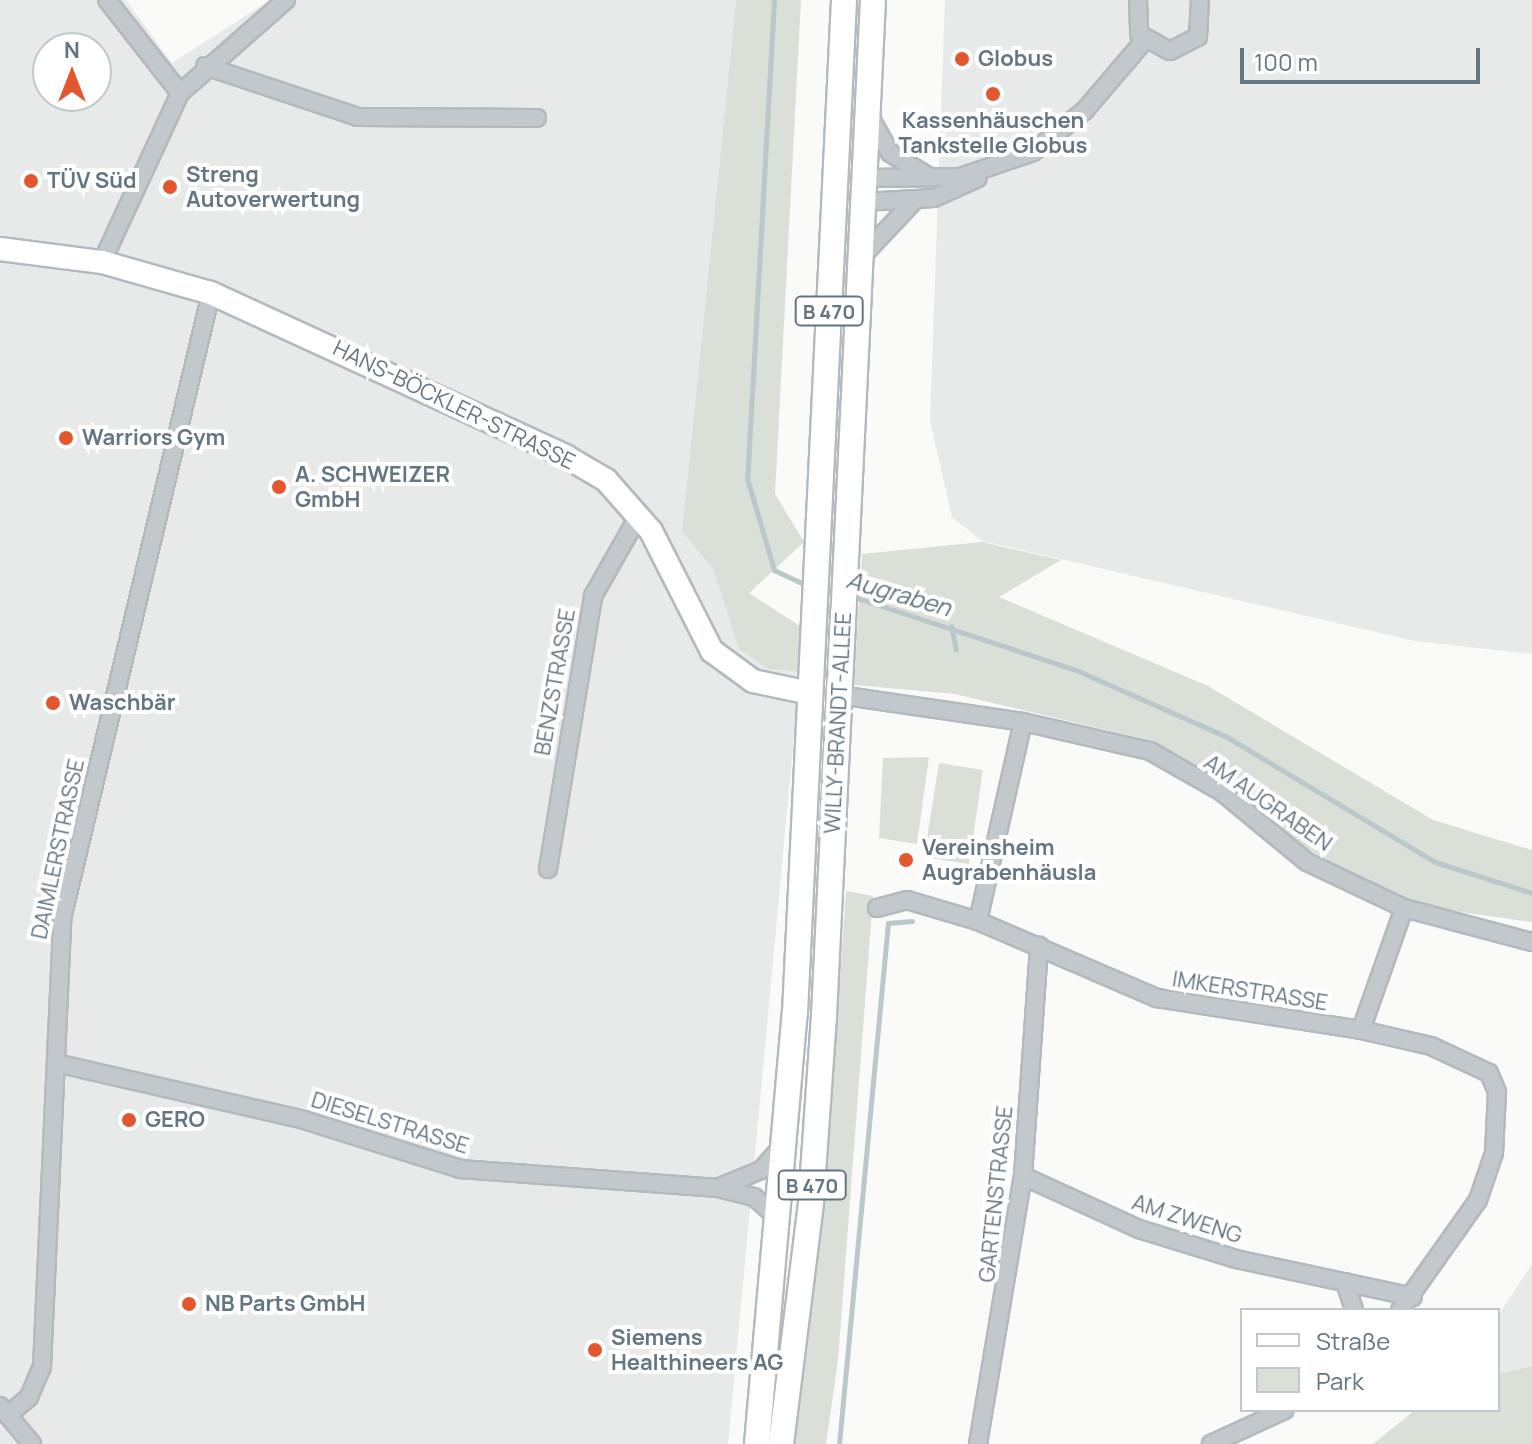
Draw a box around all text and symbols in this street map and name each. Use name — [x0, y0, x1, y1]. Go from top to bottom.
north arrow — [32, 32, 112, 112]
scale bar — [1244, 32, 1484, 82]
text: N — [64, 35, 80, 65]
text: 100 m — [1254, 45, 1318, 78]
place label: Globus — [978, 46, 1053, 72]
marker: Globus — [953, 50, 971, 68]
marker: Kassenhäuschen Tankstelle Globus — [984, 85, 1002, 103]
place label: Kassenhäuschen Tankstelle Globus — [898, 107, 1088, 158]
place label: Streng Autoverwertung — [186, 161, 360, 212]
place label: TÜV Süd — [47, 168, 136, 194]
marker: TÜV Süd — [22, 172, 40, 190]
marker: Streng Autoverwertung — [161, 178, 179, 196]
road number: B 470 — [793, 295, 865, 327]
street label: HANS-BÖCKLER-STRASSE — [329, 335, 579, 475]
place label: Warriors Gym — [82, 425, 225, 451]
marker: Warriors Gym — [57, 429, 75, 447]
place label: A. SCHWEIZER GmbH — [295, 461, 450, 512]
marker: A. SCHWEIZER GmbH — [270, 478, 288, 496]
water label: Augraben — [843, 564, 955, 622]
street label: BENZSTRASSE — [529, 607, 581, 757]
street label: WILLY-BRANDT-ALLEE — [819, 611, 857, 835]
place label: Waschbär — [69, 690, 175, 716]
marker: Waschbär — [44, 694, 62, 712]
street label: AM AUGRABEN — [1199, 749, 1337, 857]
street label: DAIMLERSTRASSE — [26, 756, 90, 942]
place label: Vereinsheim Augrabenhäusla — [922, 834, 1096, 886]
marker: Vereinsheim Augrabenhäusla — [897, 851, 915, 869]
street label: IMKERSTRASSE — [1170, 966, 1330, 1016]
street label: DIESELSTRASSE — [308, 1087, 472, 1159]
street label: GARTENSTRASSE — [974, 1104, 1018, 1284]
place label: GERO — [145, 1107, 205, 1133]
marker: GERO — [120, 1111, 138, 1129]
road number: B 470 — [776, 1169, 848, 1201]
street label: AM ZWENG — [1129, 1189, 1245, 1249]
place label: NB Parts GmbH — [205, 1291, 365, 1317]
marker: NB Parts GmbH — [180, 1295, 198, 1313]
legend — [1240, 1308, 1500, 1412]
place label: Siemens Healthineers AG — [611, 1324, 783, 1376]
text: Straße — [1316, 1324, 1390, 1357]
marker: Siemens Healthineers AG — [586, 1341, 604, 1359]
text: Park — [1316, 1364, 1364, 1397]

